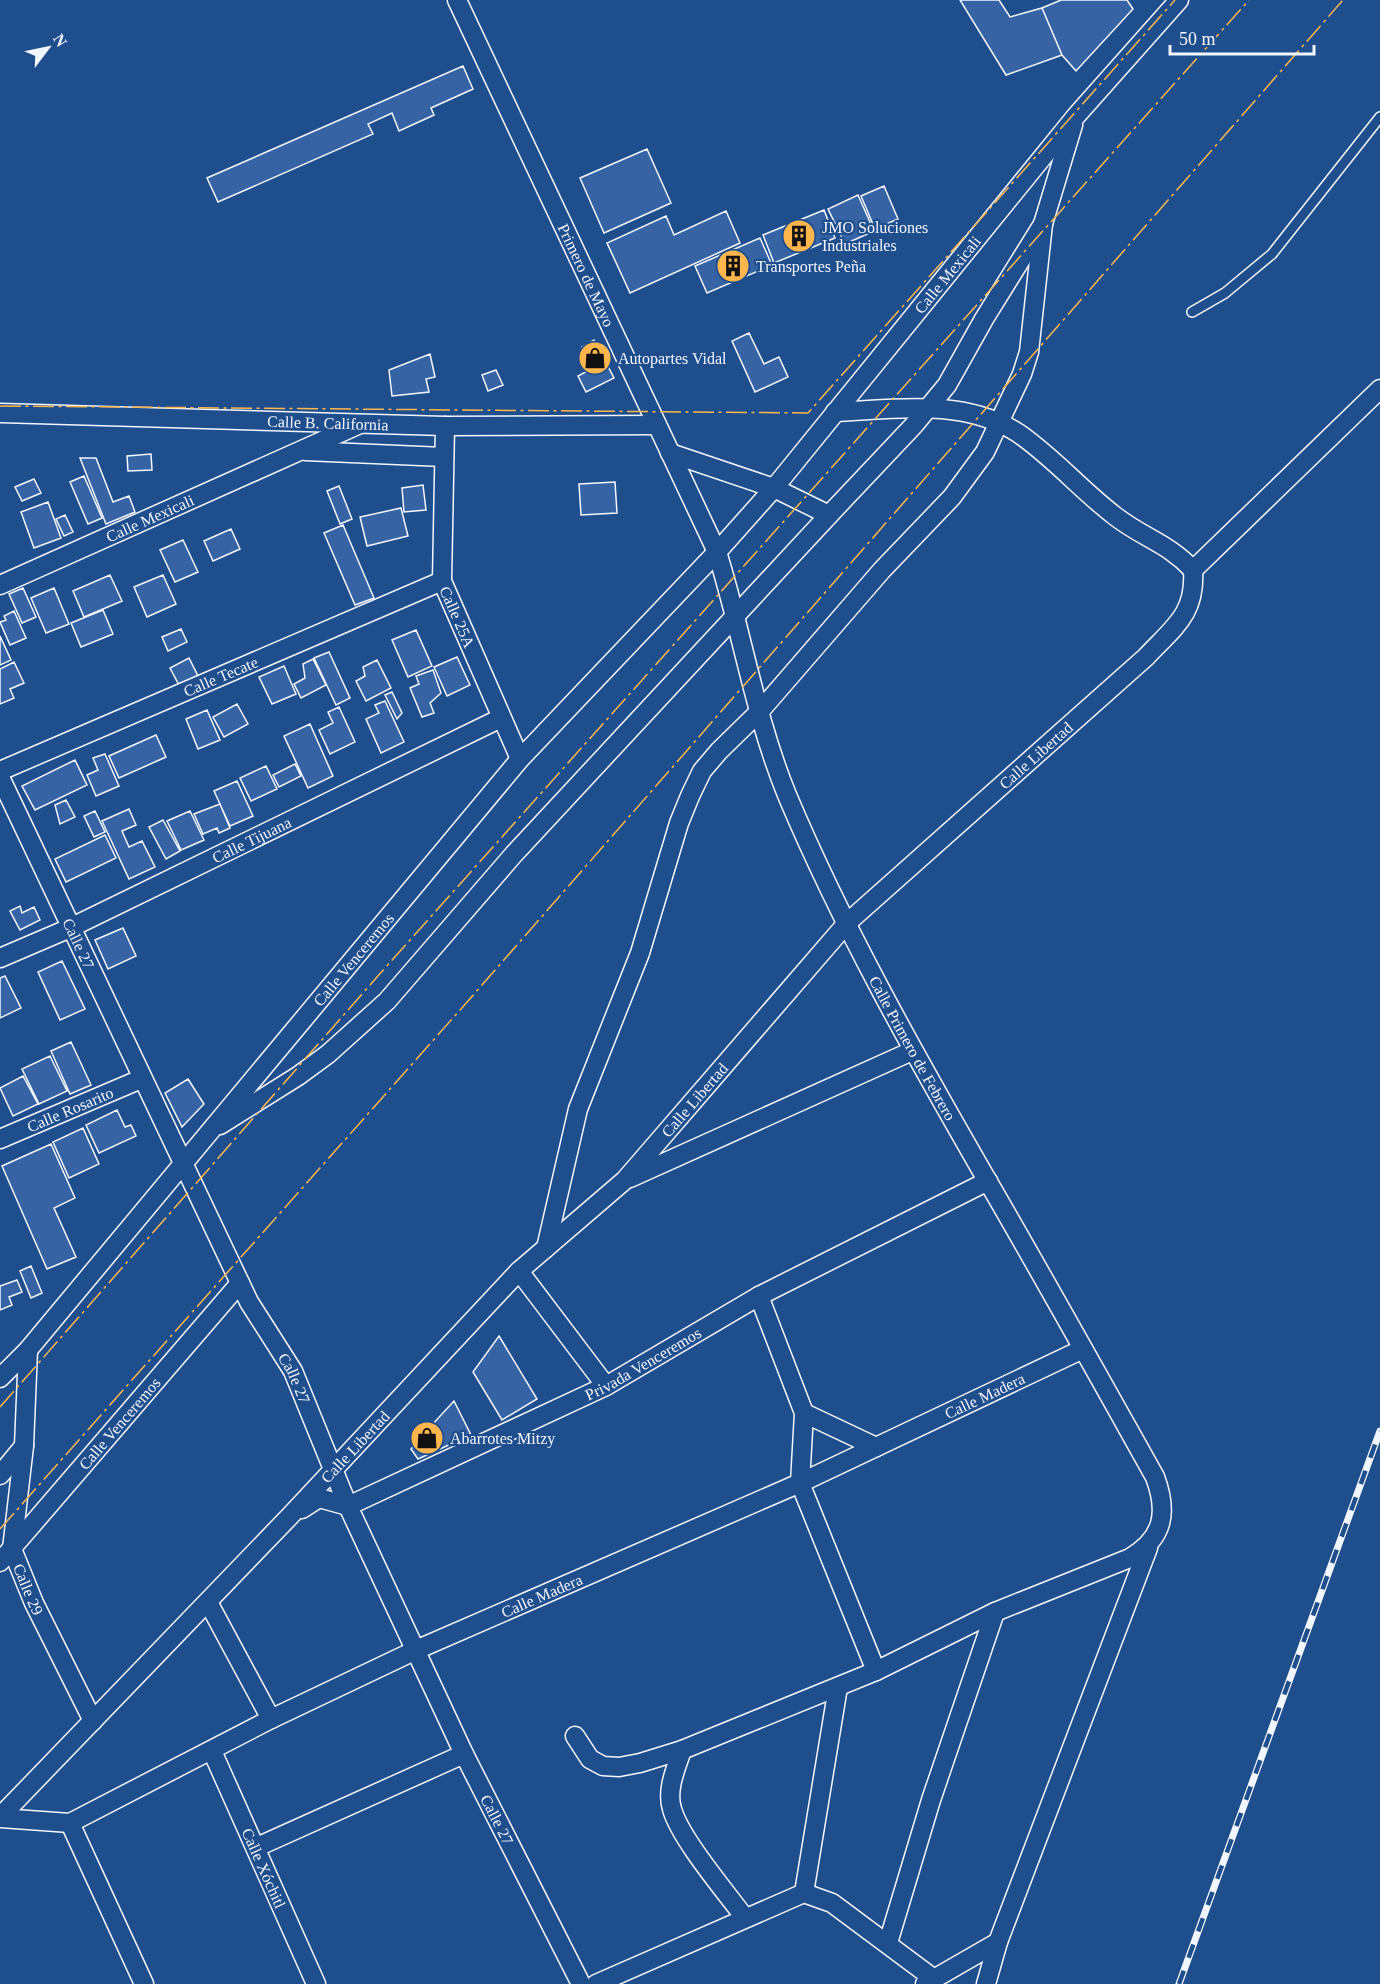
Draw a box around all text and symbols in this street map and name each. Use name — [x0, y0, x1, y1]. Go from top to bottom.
north arrow — [18, 18, 78, 78]
scale bar — [1170, 18, 1314, 56]
text: 50 m — [1179, 29, 1216, 49]
text: N — [50, 31, 71, 50]
building icon: JMO Soluciones Industriales — [781, 218, 817, 254]
place label: JMO Soluciones Industriales — [822, 219, 928, 254]
street label: Primero de Mayo — [555, 221, 618, 330]
street label: Calle Mexicali — [911, 232, 984, 317]
building icon: Transportes Peña — [715, 248, 751, 284]
place label: Transportes Peña — [756, 258, 866, 276]
shop icon: Autopartes Vidal — [577, 340, 613, 376]
place label: Autopartes Vidal — [618, 350, 727, 368]
street label: Calle B. California — [267, 413, 389, 433]
street label: Calle Mexicali — [103, 491, 197, 546]
street label: Calle 25A — [436, 584, 478, 651]
street label: Calle Tecate — [181, 653, 260, 700]
street label: Calle Libertad — [996, 719, 1076, 793]
street label: Calle Tijuana — [209, 814, 294, 866]
street label: Calle Venceremos — [310, 910, 397, 1010]
street label: Calle 27 — [59, 916, 98, 971]
street label: Calle Primero de Febrero — [866, 973, 959, 1124]
street label: Calle Libertad — [658, 1060, 731, 1141]
street label: Calle Rosarito — [24, 1084, 116, 1136]
street label: Privada Venceremos — [582, 1324, 704, 1404]
street label: Calle 27 — [275, 1350, 313, 1406]
street label: Calle Madera — [942, 1370, 1028, 1422]
street label: Calle Venceremos — [76, 1374, 164, 1473]
street label: Calle Libertad — [318, 1407, 393, 1486]
shop icon: Abarrotes Mitzy — [409, 1420, 445, 1456]
place label: Abarrotes Mitzy — [450, 1430, 555, 1448]
street label: Calle 29 — [10, 1561, 46, 1618]
street label: Calle Madera — [499, 1571, 585, 1621]
street label: Calle 27 — [477, 1792, 517, 1848]
street label: Calle Xóchitl — [238, 1825, 289, 1911]

